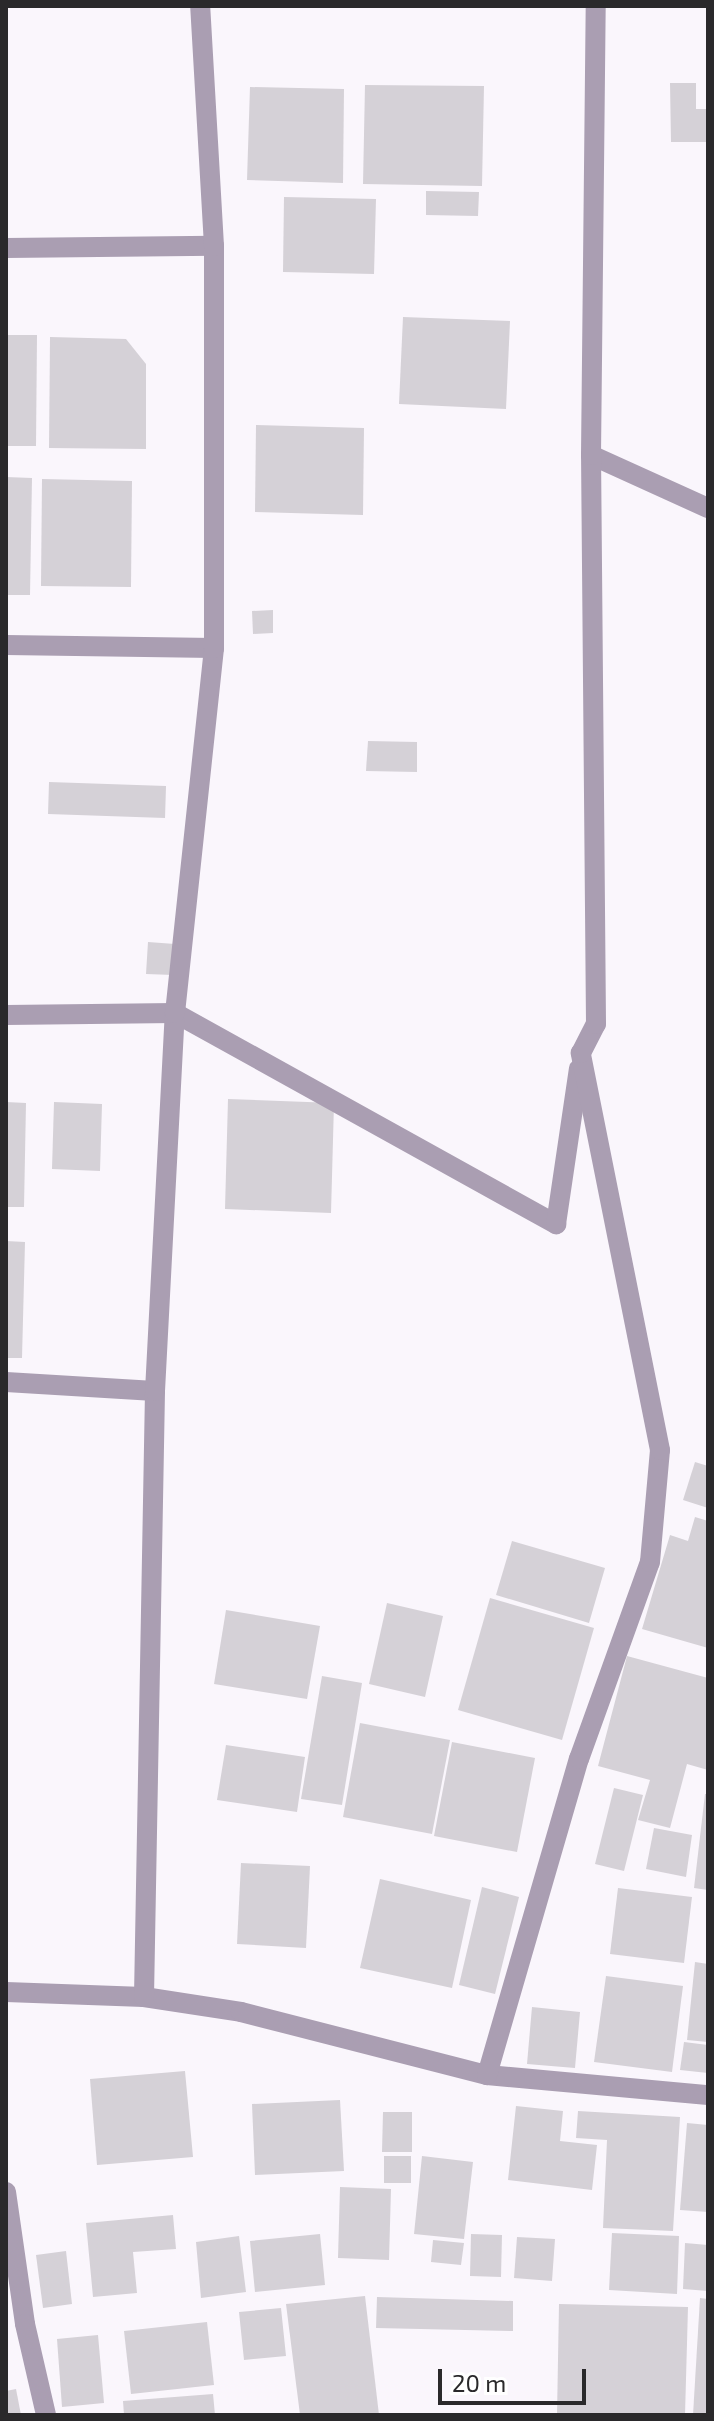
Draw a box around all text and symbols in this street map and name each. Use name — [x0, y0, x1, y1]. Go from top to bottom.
scale bar — [442, 2353, 590, 2403]
text: 20 m — [452, 2368, 506, 2397]

